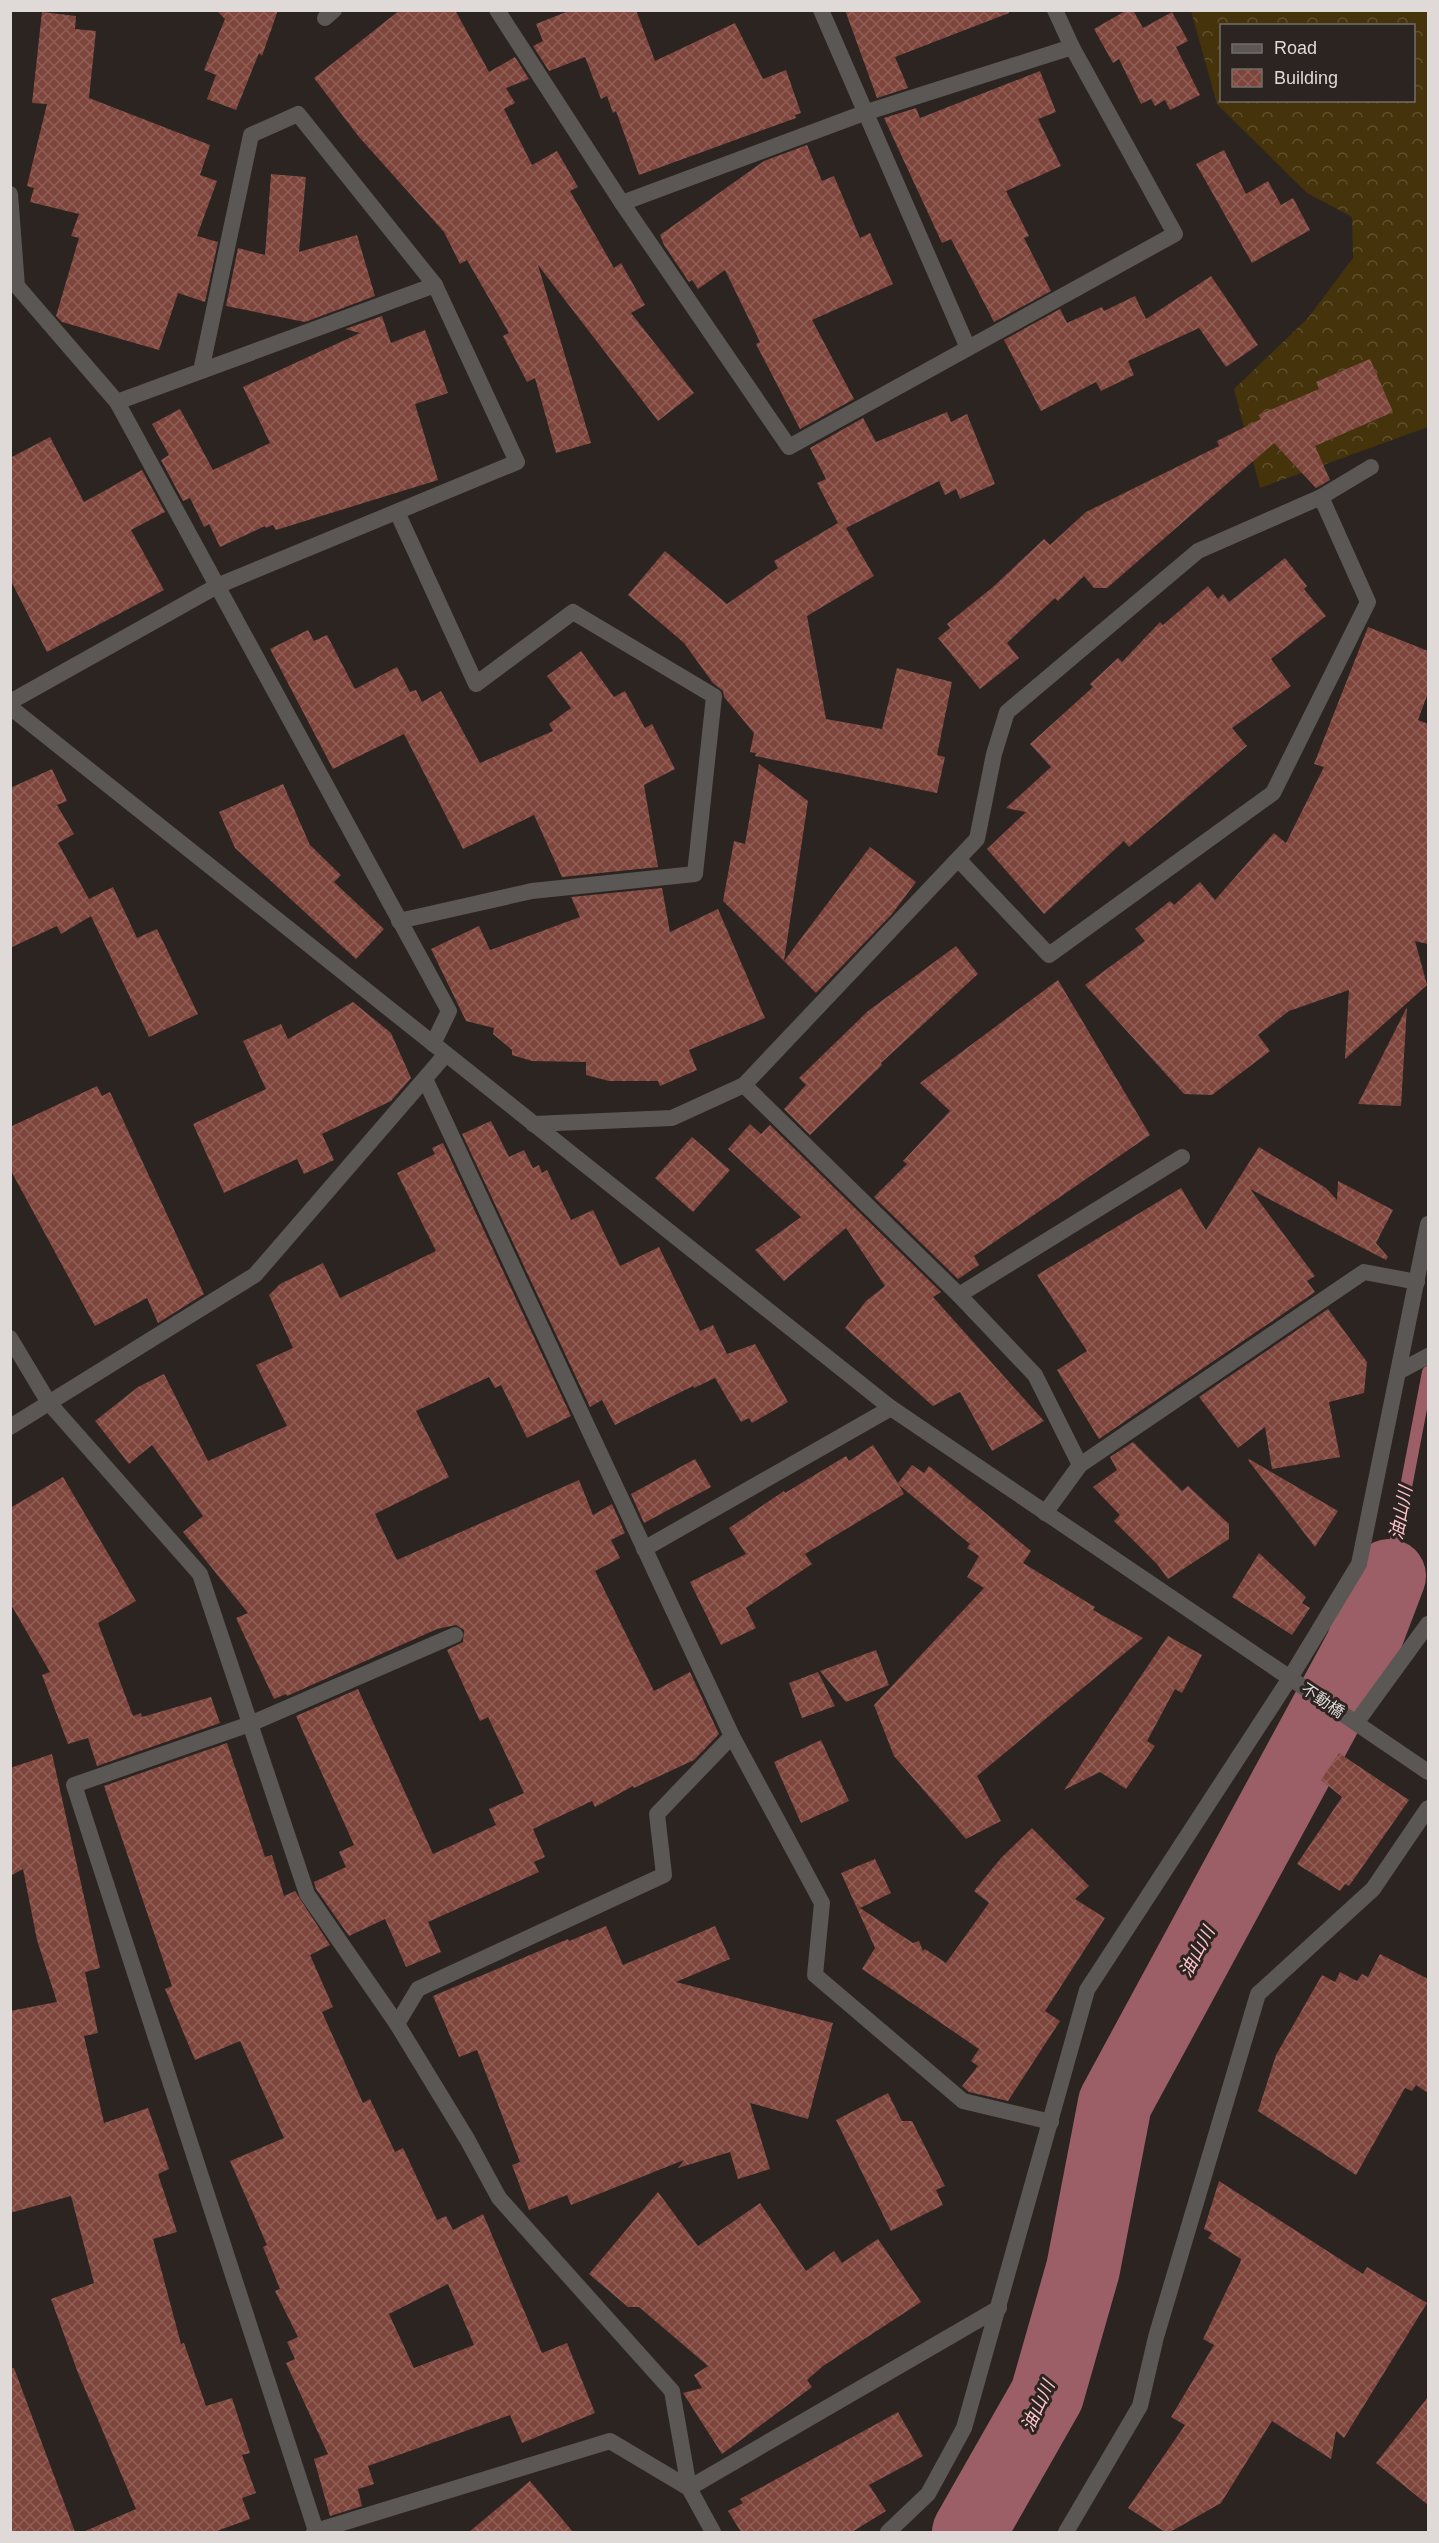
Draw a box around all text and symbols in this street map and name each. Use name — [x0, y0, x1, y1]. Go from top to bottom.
legend — [1220, 24, 1415, 102]
text: Road — [1274, 38, 1317, 58]
text: Building — [1274, 68, 1338, 88]
water label: 油山川 — [1386, 1483, 1416, 1541]
street label: 不動橋 — [1298, 1680, 1347, 1721]
water label: 油山川 — [1175, 1922, 1219, 1981]
water label: 油山川 — [1018, 2375, 1059, 2435]

